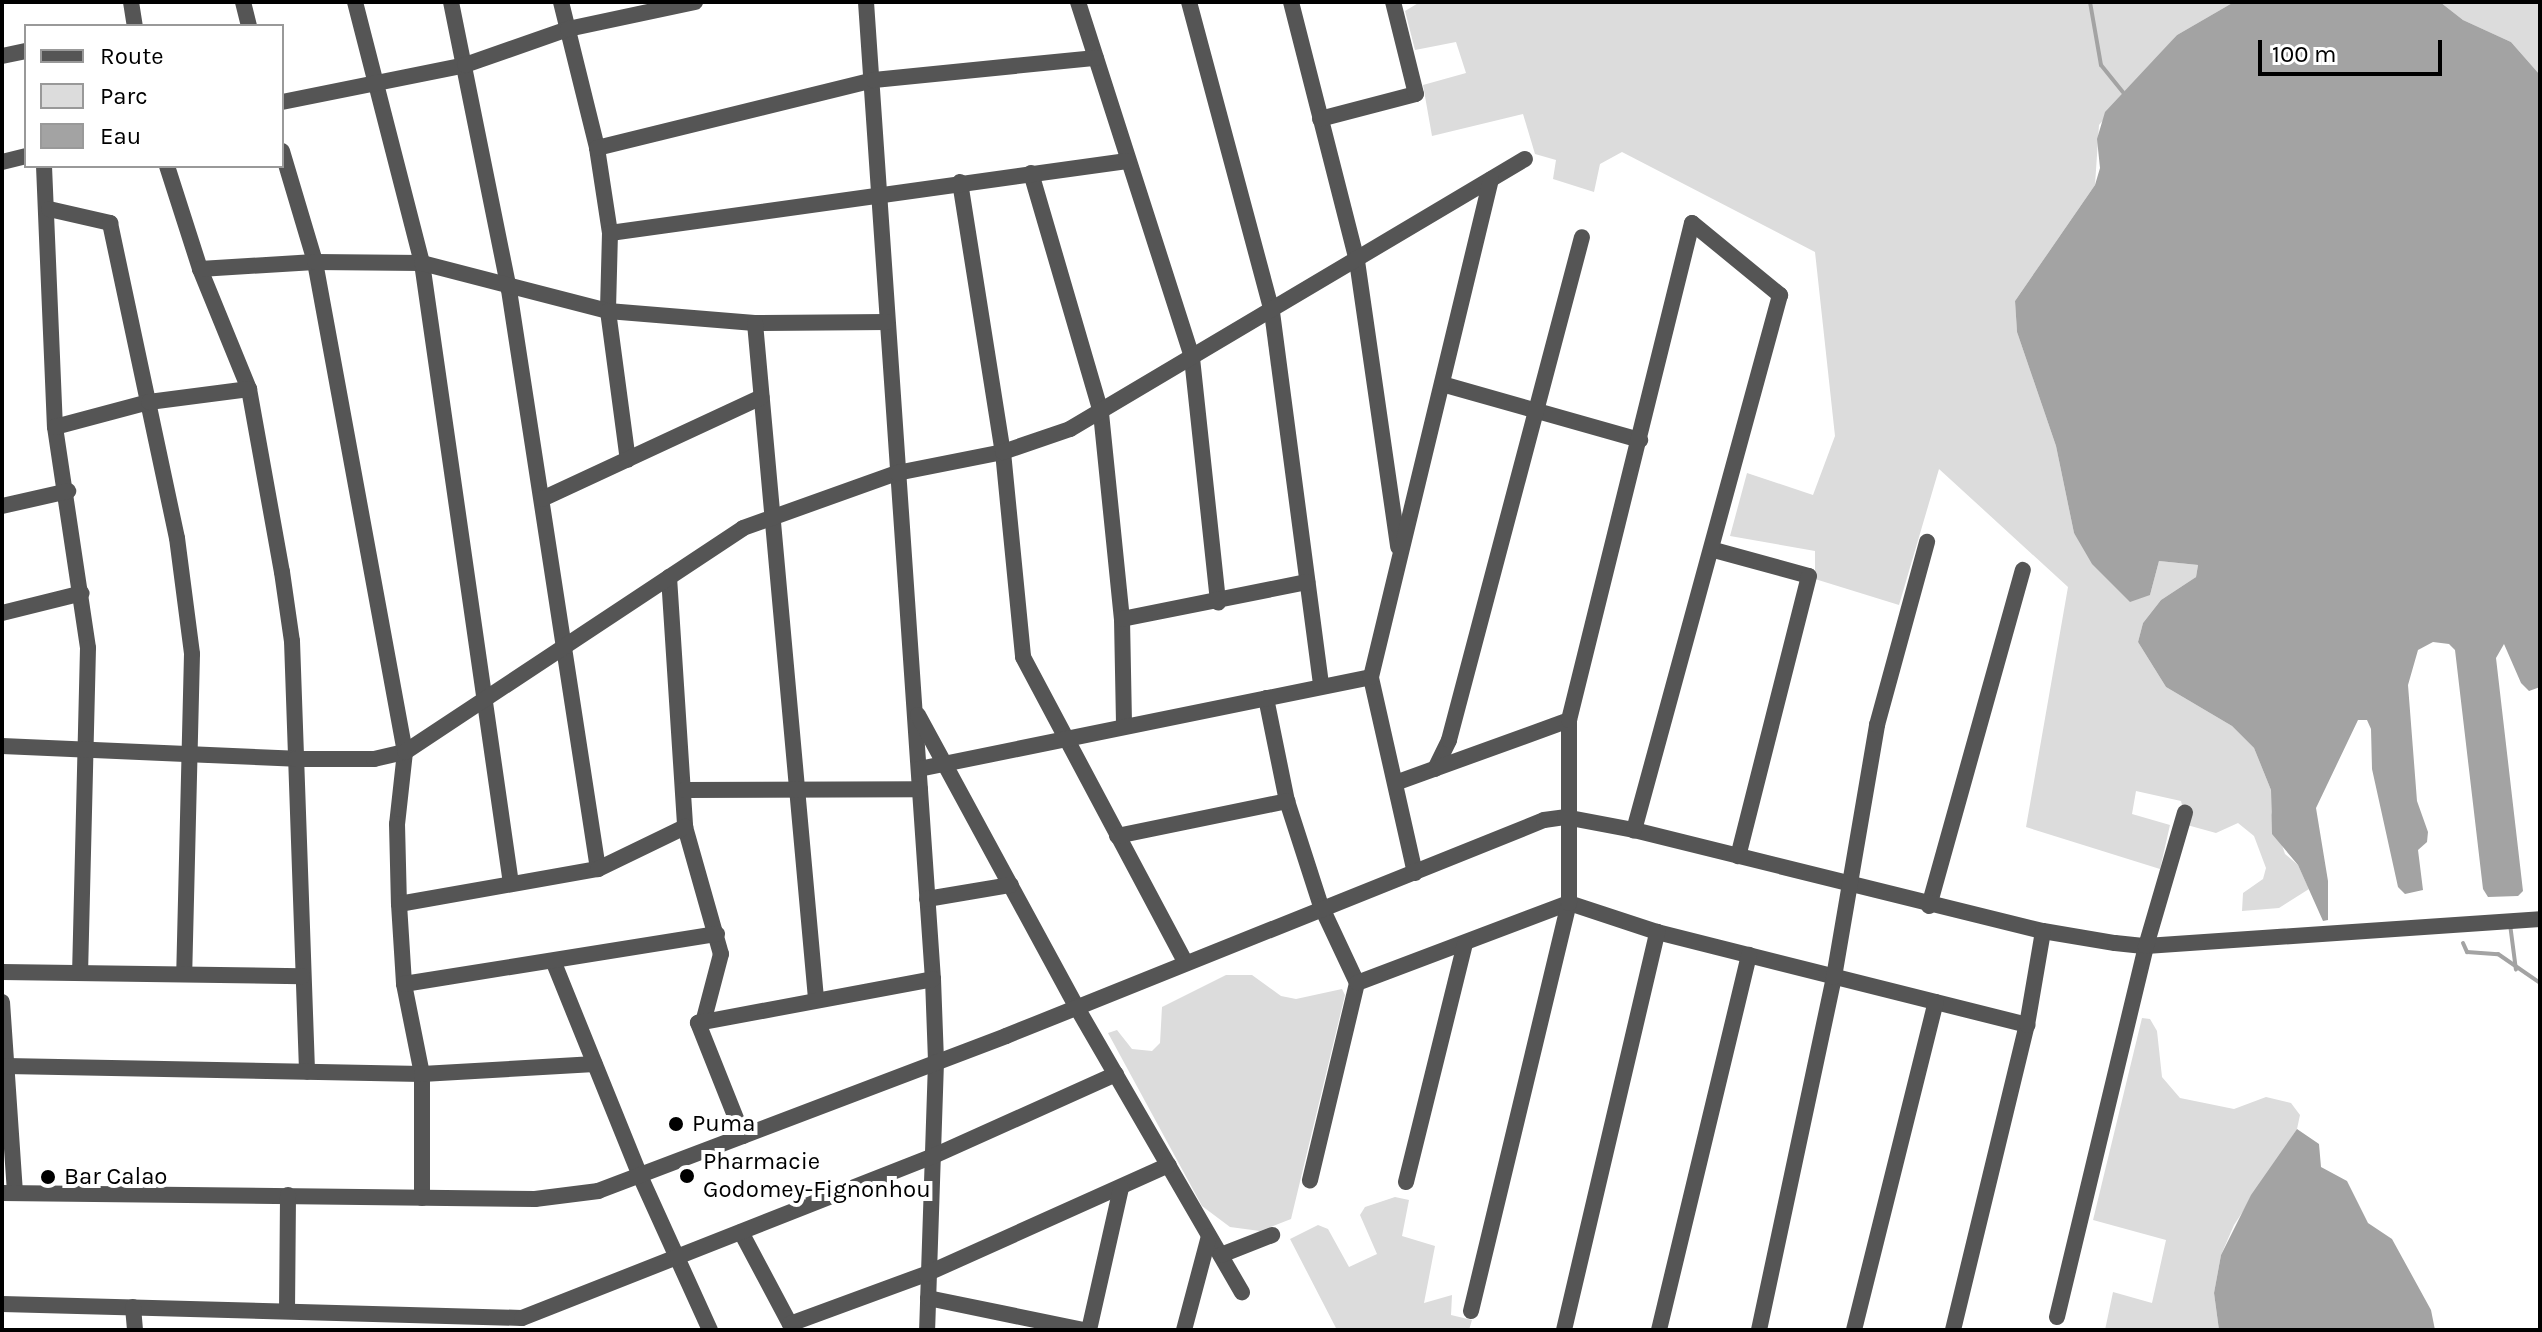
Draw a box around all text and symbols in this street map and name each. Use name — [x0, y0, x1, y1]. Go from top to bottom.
legend — [24, 24, 284, 168]
scale bar — [2262, 24, 2446, 74]
text: 100 m — [2272, 40, 2337, 68]
text: Route — [100, 42, 164, 70]
text: Parc — [100, 82, 148, 110]
text: Eau — [100, 122, 141, 150]
place label: Puma — [692, 1110, 755, 1138]
marker: Puma — [667, 1115, 685, 1133]
place label: Pharmacie Godomey-Fignonhou — [703, 1148, 931, 1204]
place label: Bar Calao — [64, 1163, 167, 1191]
marker: Pharmacie Godomey-Fignonhou — [678, 1167, 696, 1185]
marker: Bar Calao — [39, 1168, 57, 1186]

